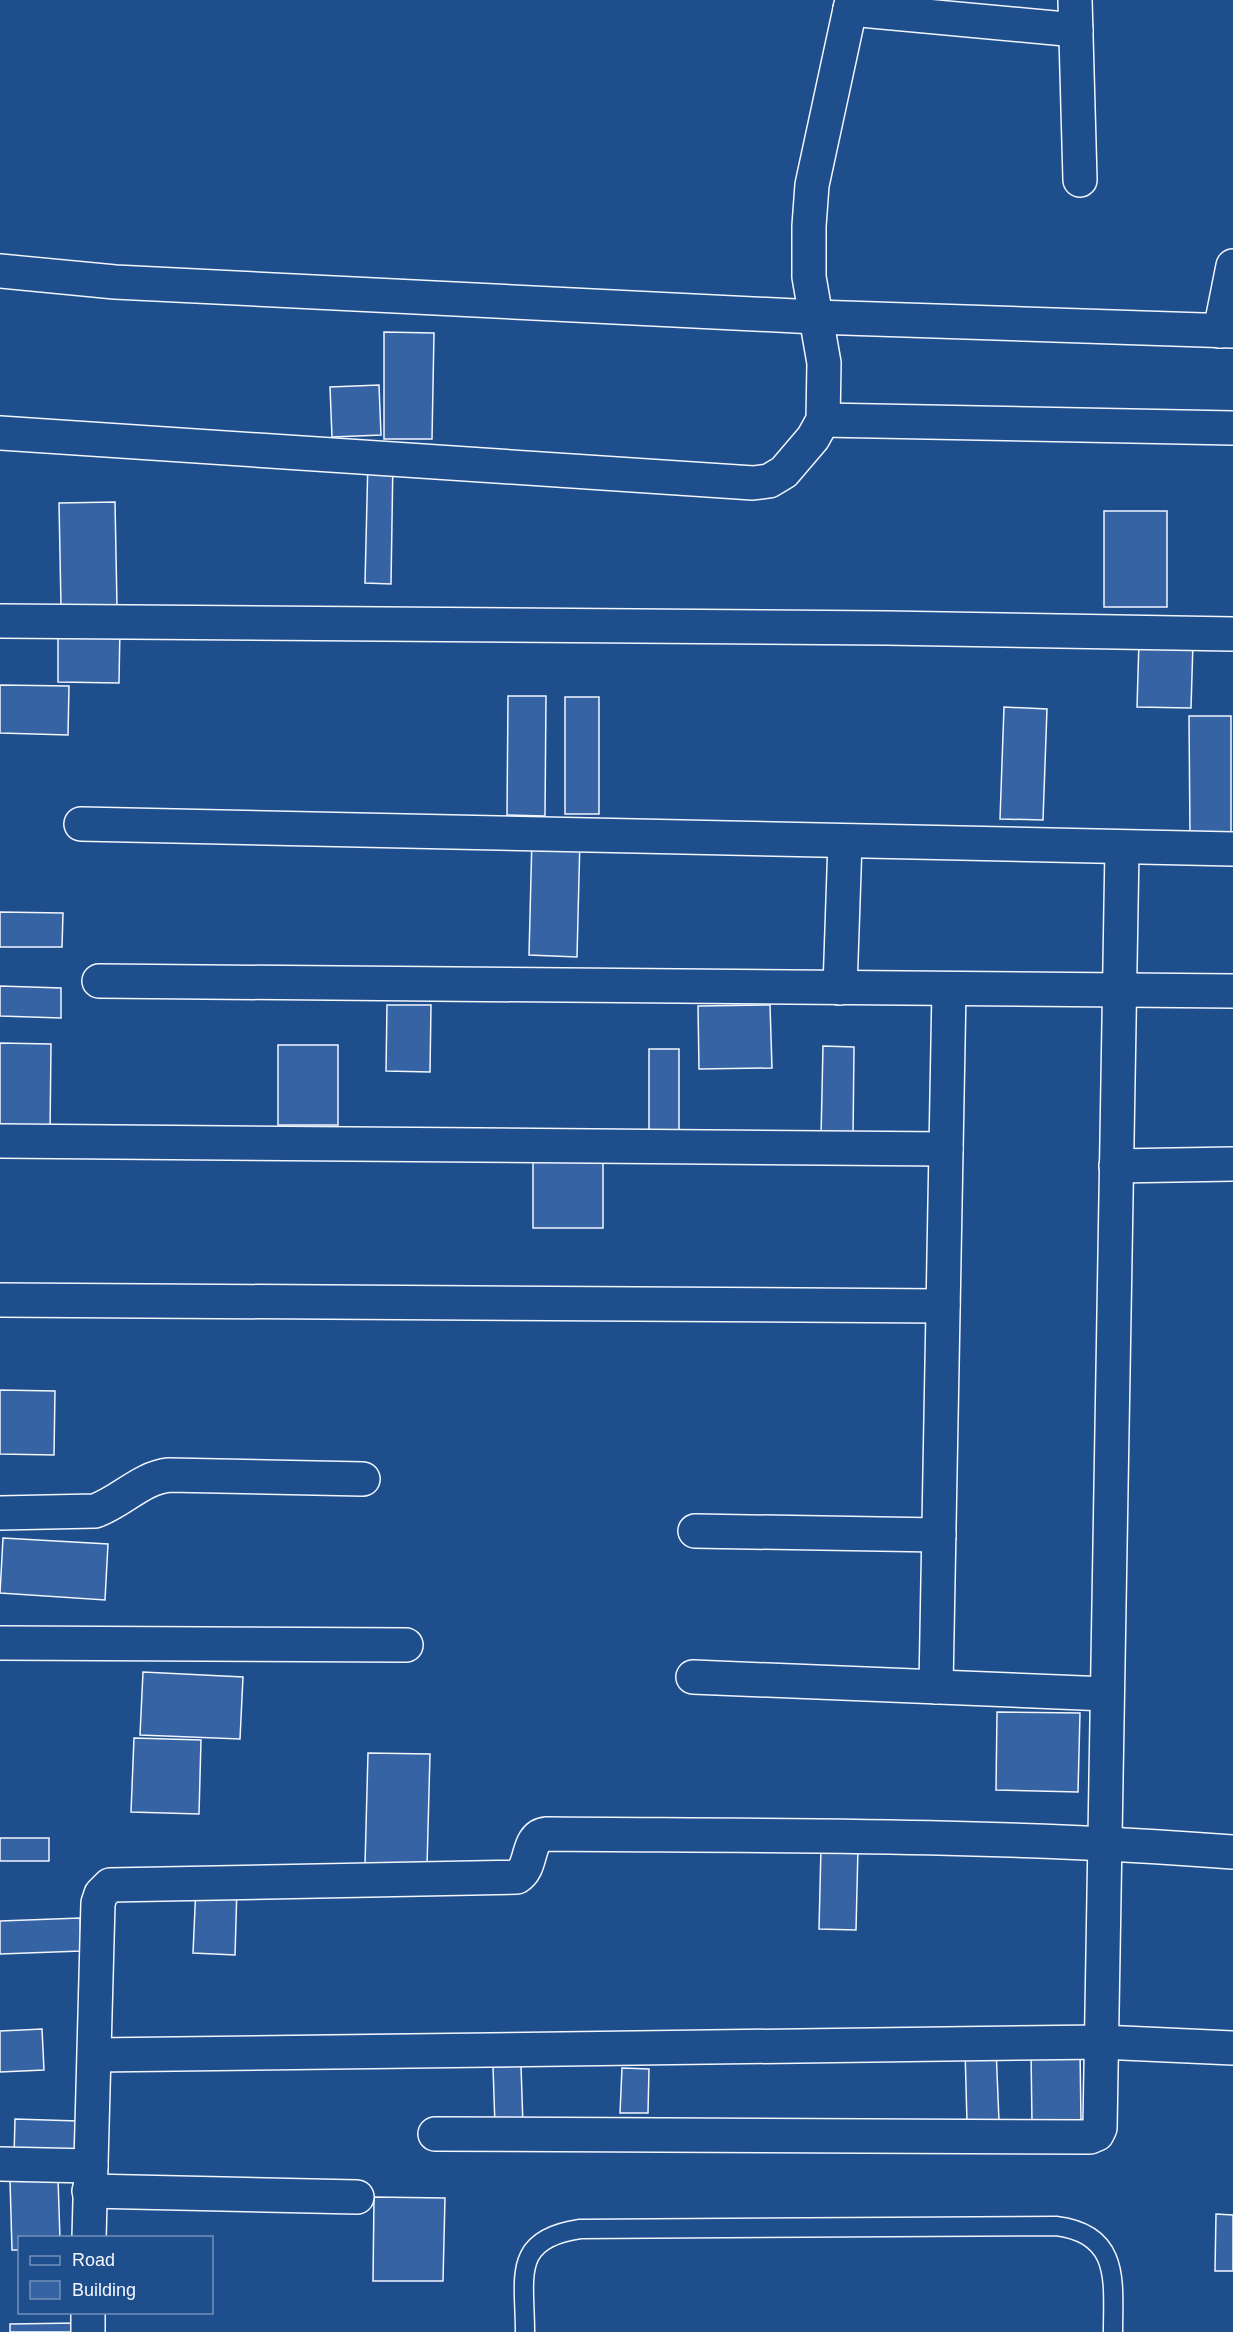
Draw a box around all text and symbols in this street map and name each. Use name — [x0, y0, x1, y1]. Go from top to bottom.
legend — [18, 2236, 213, 2314]
text: Road — [72, 2250, 115, 2270]
text: Building — [72, 2280, 136, 2300]

